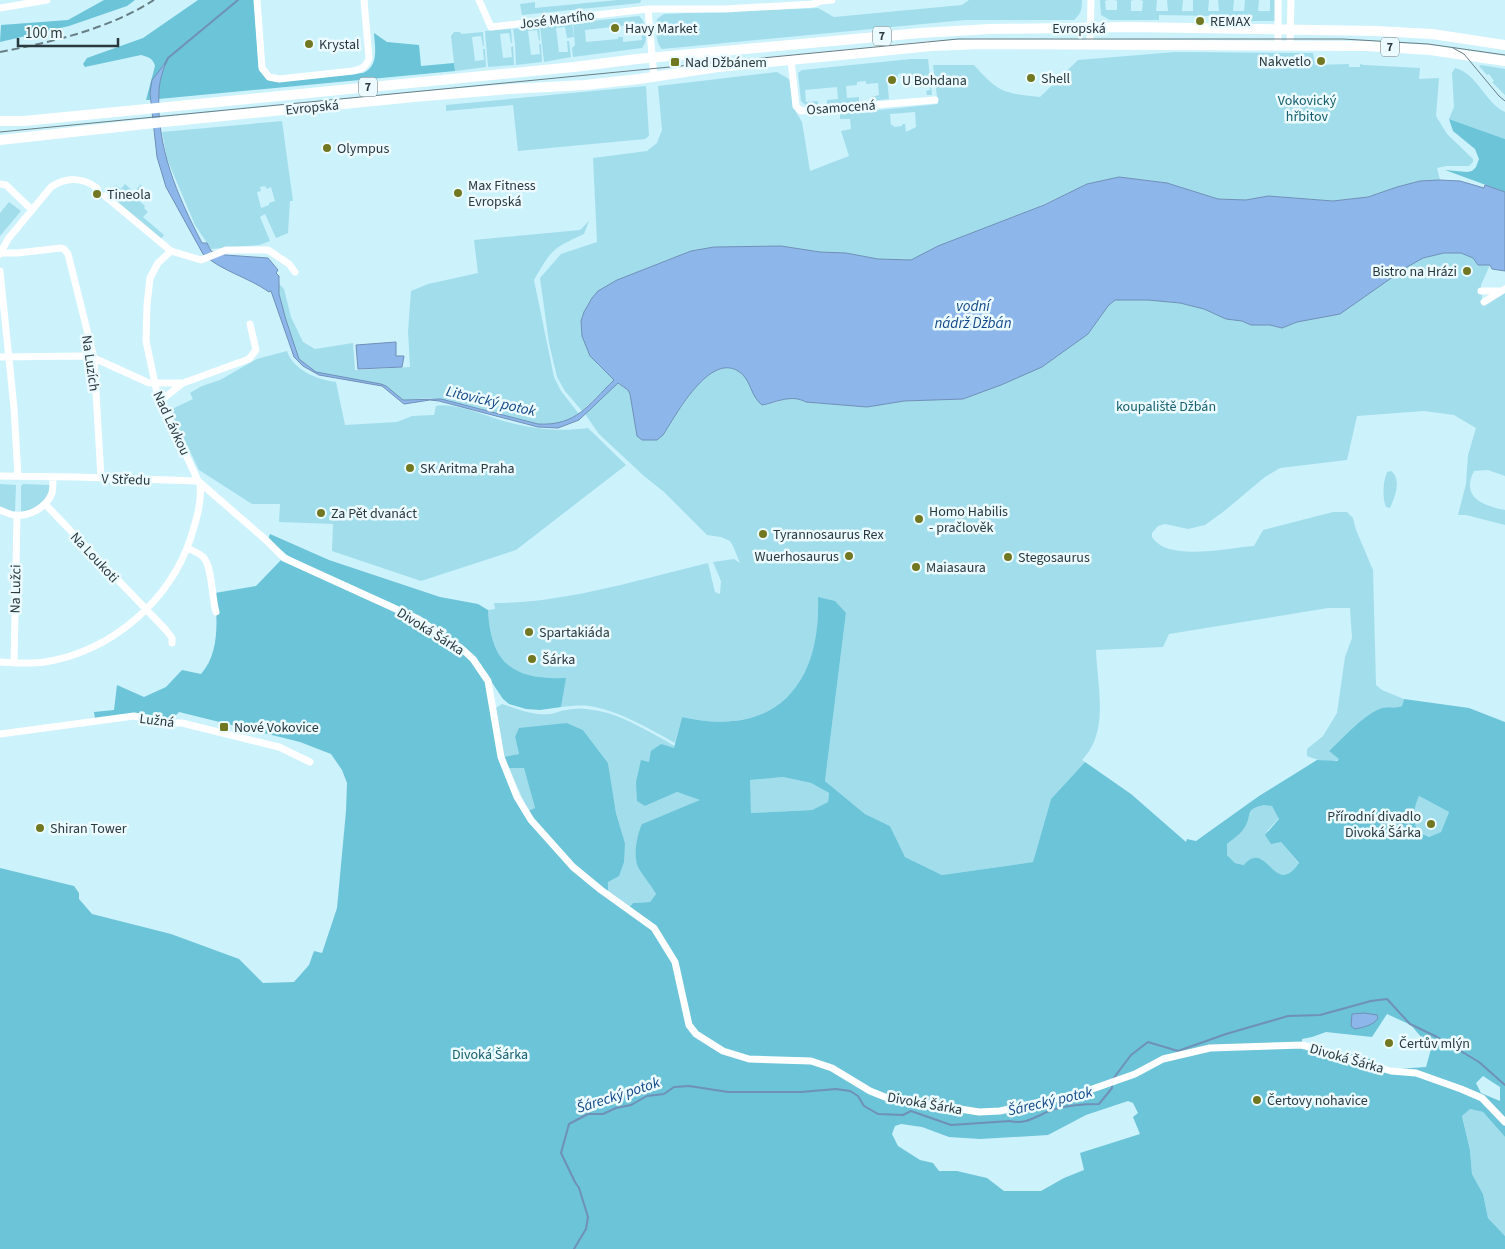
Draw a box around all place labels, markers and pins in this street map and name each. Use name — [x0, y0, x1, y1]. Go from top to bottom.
place label: REMAX — [1210, 12, 1250, 32]
marker: REMAX — [1194, 15, 1206, 27]
place label: Havy Market — [625, 19, 698, 39]
marker: Havy Market — [609, 22, 621, 34]
place label: Krystal — [319, 35, 360, 55]
marker: Krystal — [303, 38, 315, 50]
place label: Nakvetlo — [1259, 52, 1311, 72]
place label: Nad Džbánem — [685, 53, 767, 73]
marker: Nakvetlo — [1315, 55, 1327, 67]
marker: Nad Džbánem — [669, 56, 681, 68]
place label: Shell — [1041, 69, 1071, 89]
place label: U Bohdana — [902, 71, 967, 91]
marker: Shell — [1025, 72, 1037, 84]
marker: U Bohdana — [886, 74, 898, 86]
place label: Olympus — [337, 139, 389, 159]
marker: Olympus — [321, 142, 333, 154]
place label: Max Fitness Evropská — [468, 176, 536, 212]
place label: Tineola — [107, 185, 151, 205]
marker: Max Fitness Evropská — [452, 187, 464, 199]
marker: Tineola — [91, 188, 103, 200]
place label: Bistro na Hrázi — [1372, 262, 1457, 282]
marker: Bistro na Hrázi — [1461, 265, 1473, 277]
place label: SK Aritma Praha — [420, 459, 515, 479]
marker: SK Aritma Praha — [404, 462, 416, 474]
place label: Homo Habilis - pračlověk — [929, 502, 1008, 538]
place label: Za Pět dvanáct — [331, 504, 417, 524]
marker: Za Pět dvanáct — [315, 507, 327, 519]
marker: Homo Habilis - pračlověk — [913, 513, 925, 525]
place label: Tyrannosaurus Rex — [773, 525, 884, 545]
marker: Tyrannosaurus Rex — [757, 528, 769, 540]
place label: Wuerhosaurus — [755, 547, 839, 567]
place label: Stegosaurus — [1018, 548, 1090, 568]
marker: Wuerhosaurus — [843, 550, 855, 562]
marker: Stegosaurus — [1002, 551, 1014, 563]
place label: Maiasaura — [926, 558, 986, 578]
marker: Maiasaura — [910, 561, 922, 573]
place label: Spartakiáda — [539, 623, 610, 643]
marker: Spartakiáda — [523, 626, 535, 638]
place label: Šárka — [542, 650, 575, 670]
marker: Šárka — [526, 653, 538, 665]
place label: Nové Vokovice — [234, 718, 319, 738]
marker: Nové Vokovice — [218, 721, 230, 733]
place label: Přírodní divadlo Divoká Šárka — [1327, 807, 1421, 843]
marker: Přírodní divadlo Divoká Šárka — [1425, 818, 1437, 830]
place label: Shiran Tower — [50, 819, 127, 839]
marker: Shiran Tower — [34, 822, 46, 834]
place label: Čertův mlýn — [1399, 1034, 1470, 1054]
marker: Čertův mlýn — [1383, 1037, 1395, 1049]
place label: Čertovy nohavice — [1267, 1091, 1368, 1111]
marker: Čertovy nohavice — [1251, 1094, 1263, 1106]

